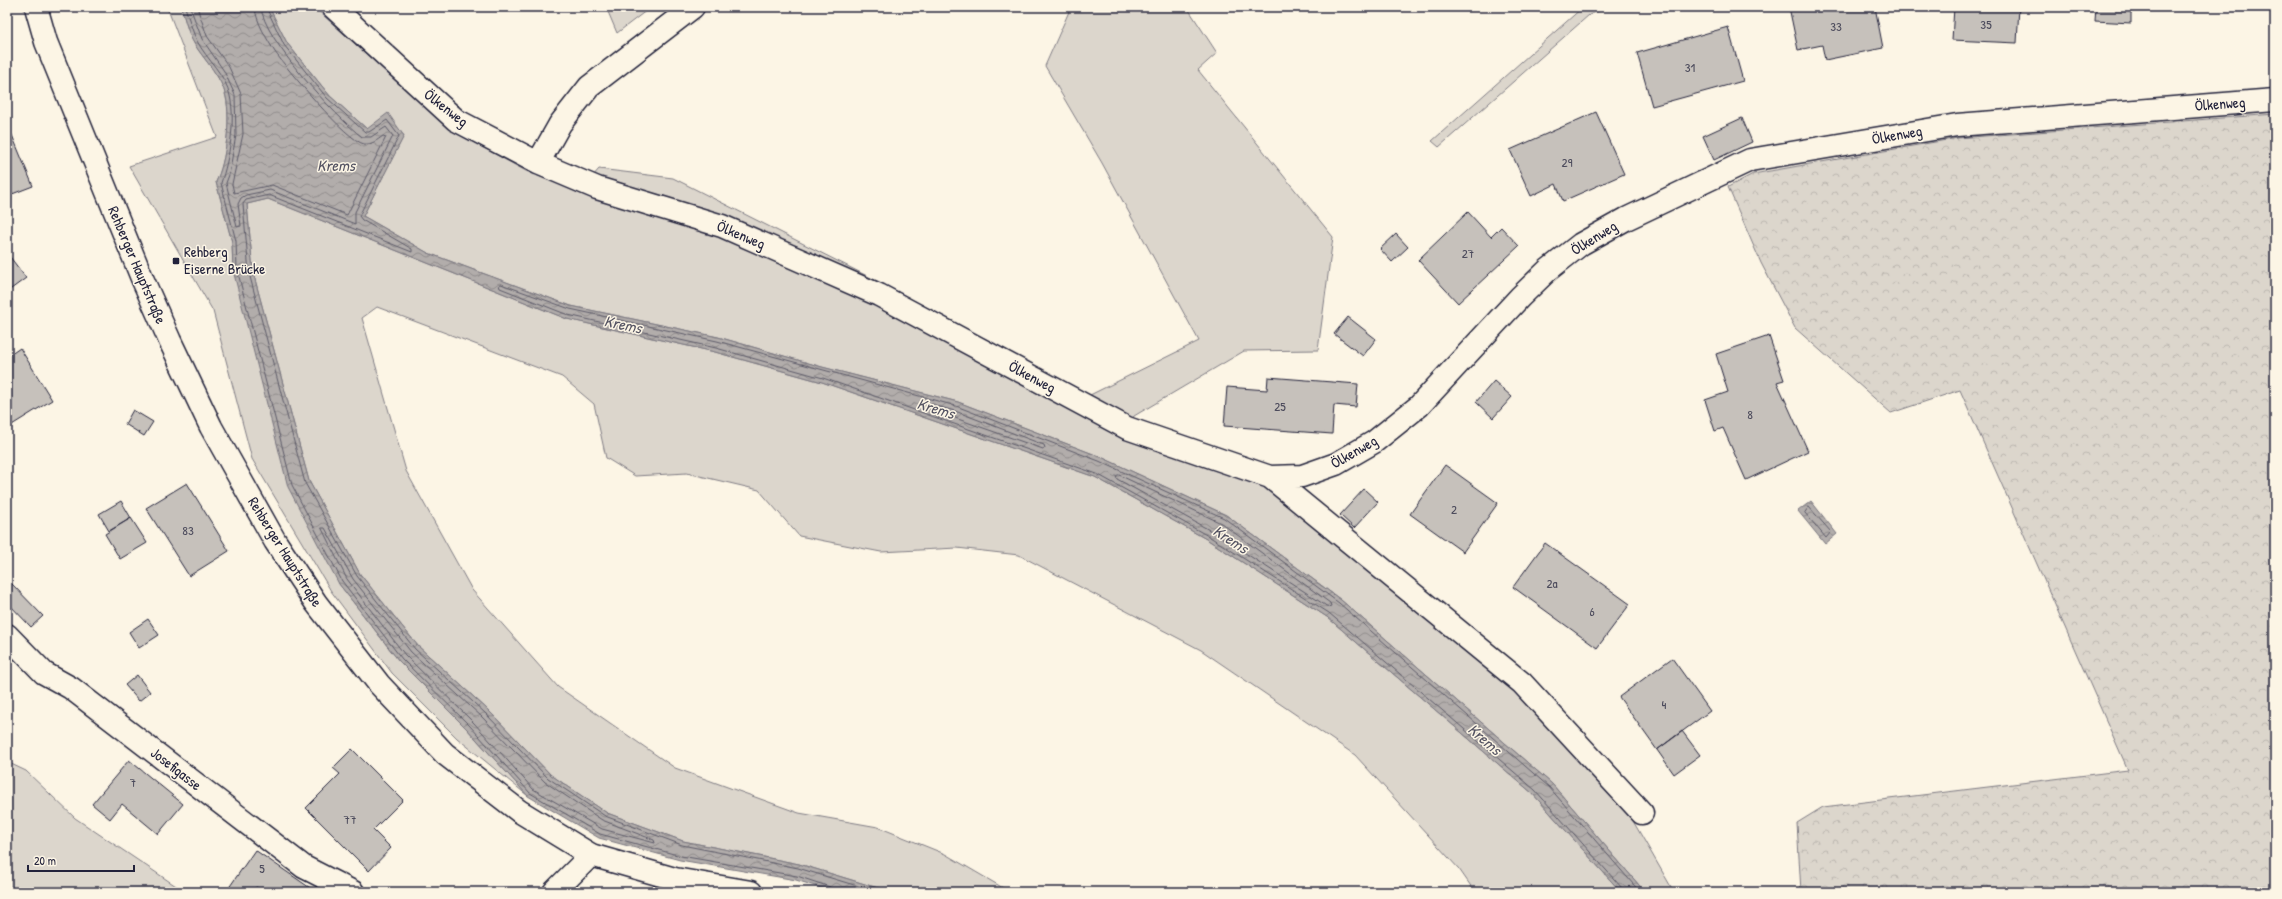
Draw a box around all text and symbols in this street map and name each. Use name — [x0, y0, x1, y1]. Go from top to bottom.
house number: 35 — [1980, 15, 1992, 33]
house number: 33 — [1830, 17, 1842, 35]
house number: 31 — [1685, 58, 1696, 76]
street label: Ölkenweg — [420, 84, 473, 132]
street label: Ölkenweg — [2194, 91, 2246, 116]
street label: Ölkenweg — [1870, 120, 1924, 149]
house number: 29 — [1562, 153, 1573, 171]
water label: Krems — [317, 154, 357, 176]
street label: Rehberger Hauptstraße — [103, 203, 172, 327]
street label: Ölkenweg — [714, 215, 769, 254]
street label: Ölkenweg — [1567, 215, 1621, 260]
place label: Rehberg Eiserne Brücke — [184, 241, 265, 279]
house number: 27 — [1462, 244, 1474, 262]
marker: Rehberg Eiserne Brücke — [171, 256, 181, 266]
water label: Krems — [602, 309, 646, 339]
street label: Ölkenweg — [1005, 355, 1060, 398]
water label: Krems — [915, 392, 959, 425]
house number: 25 — [1274, 397, 1286, 415]
house number: 8 — [1747, 405, 1753, 423]
street label: Ölkenweg — [1326, 430, 1381, 473]
street label: Rehberger Hauptstraße — [243, 493, 328, 611]
house number: 2 — [1451, 500, 1457, 518]
water label: Krems — [1209, 519, 1254, 560]
house number: 83 — [182, 521, 194, 539]
house number: 2a — [1546, 574, 1558, 592]
house number: 6 — [1589, 602, 1595, 620]
house number: 4 — [1662, 695, 1667, 713]
water label: Krems — [1463, 718, 1508, 761]
street label: Josefigasse — [146, 742, 206, 795]
house number: 7 — [130, 773, 136, 791]
house number: 77 — [344, 810, 356, 828]
scale bar — [28, 847, 134, 873]
text: 20 m — [34, 852, 56, 869]
house number: 5 — [259, 859, 265, 877]

